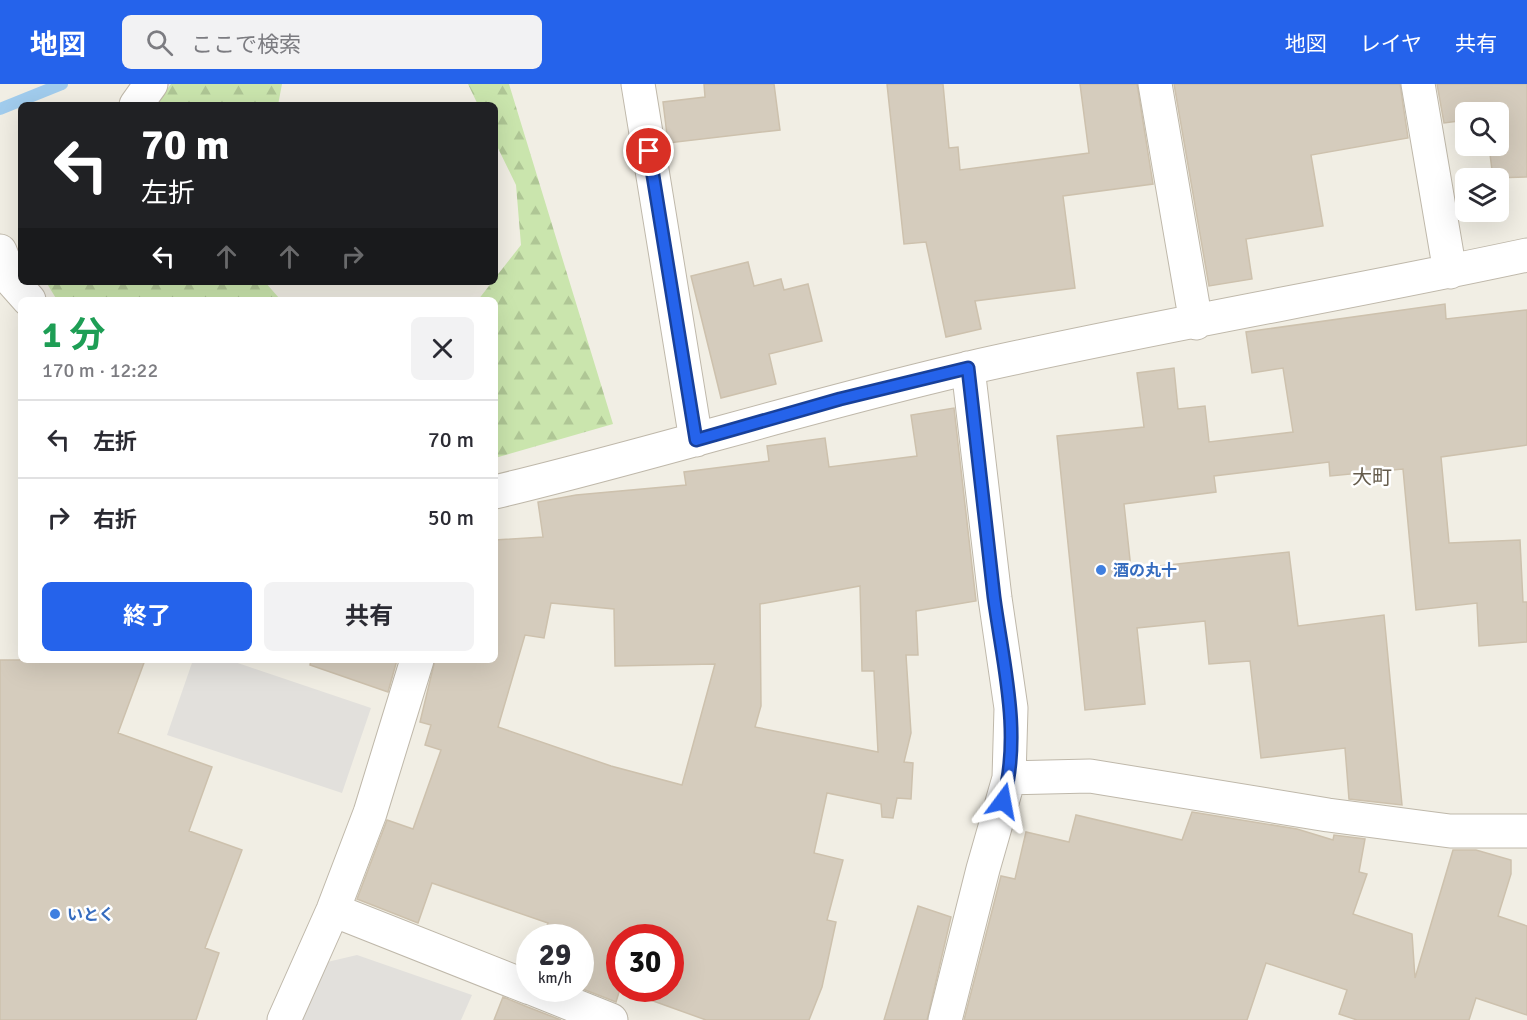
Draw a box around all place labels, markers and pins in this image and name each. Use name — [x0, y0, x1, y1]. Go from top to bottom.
pin — [623, 125, 674, 176]
place label: 酒の丸十 — [1113, 561, 1177, 581]
marker: 酒の丸十 — [1094, 563, 1108, 577]
place label: いとく — [67, 905, 115, 925]
marker: いとく — [48, 907, 62, 921]

